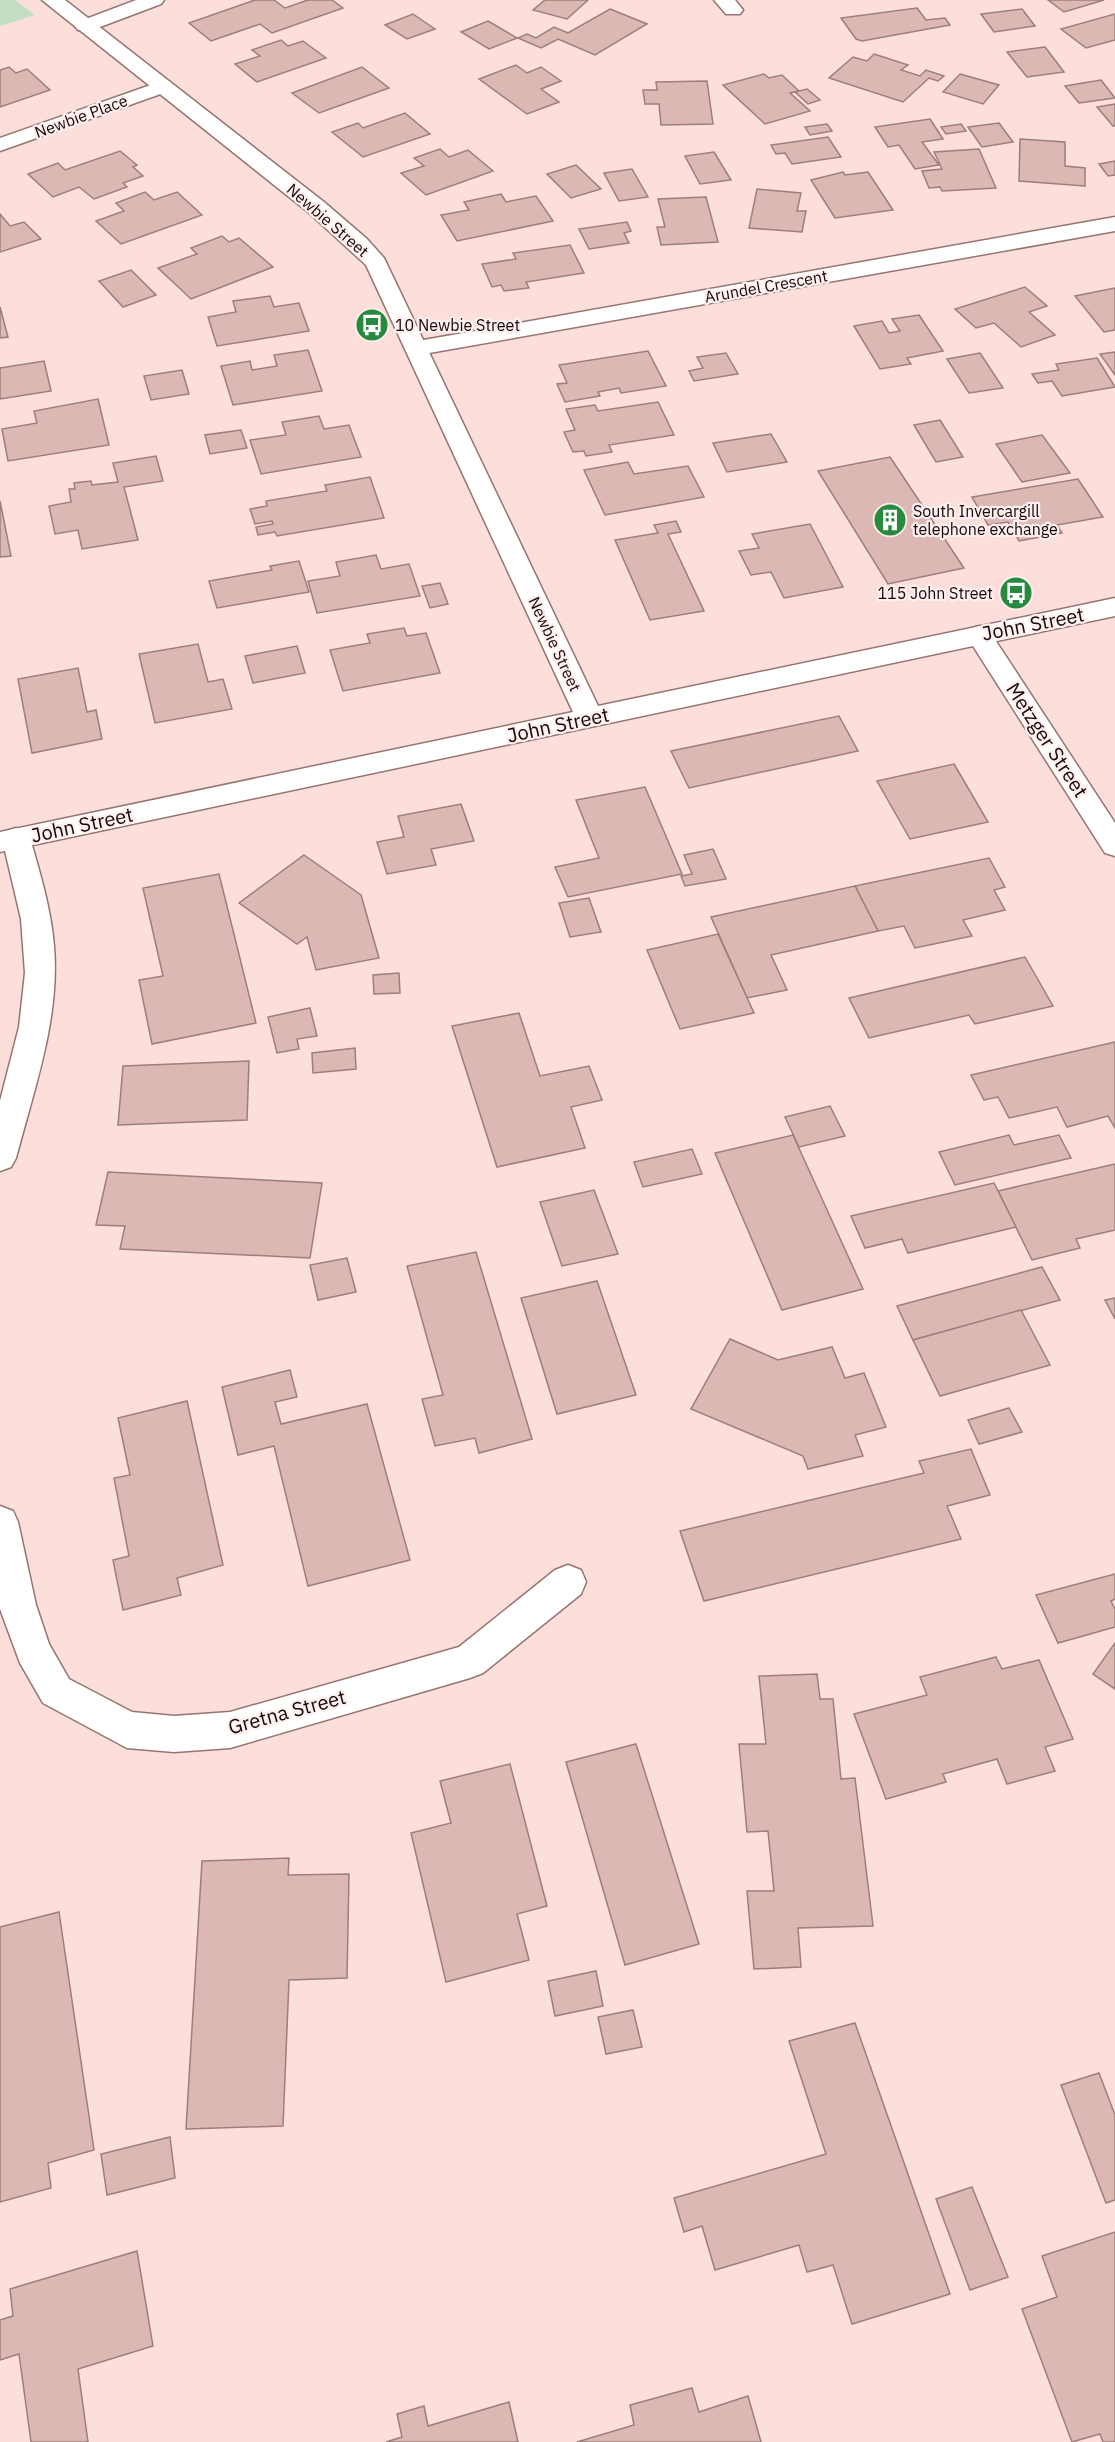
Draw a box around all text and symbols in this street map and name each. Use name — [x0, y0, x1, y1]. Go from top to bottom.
street label: Newbie Place — [32, 90, 130, 142]
street label: Newbie Street — [283, 179, 373, 261]
street label: Arundel Crescent — [703, 265, 829, 307]
bus stop icon: 10 Newbie Street — [354, 307, 390, 343]
place label: 10 Newbie Street — [395, 315, 520, 335]
place label: South Invercargill telephone exchange — [913, 501, 1058, 539]
building icon: South Invercargill telephone exchange — [872, 502, 908, 538]
bus stop icon: 115 John Street — [998, 575, 1034, 611]
place label: 115 John Street — [877, 583, 993, 603]
street label: Newbie Street — [524, 594, 586, 694]
street label: John Street — [979, 600, 1086, 647]
street label: Metzger Street — [1000, 677, 1095, 802]
street label: John Street — [504, 701, 611, 748]
street label: John Street — [28, 801, 135, 848]
street label: Gretna Street — [225, 1683, 349, 1740]

